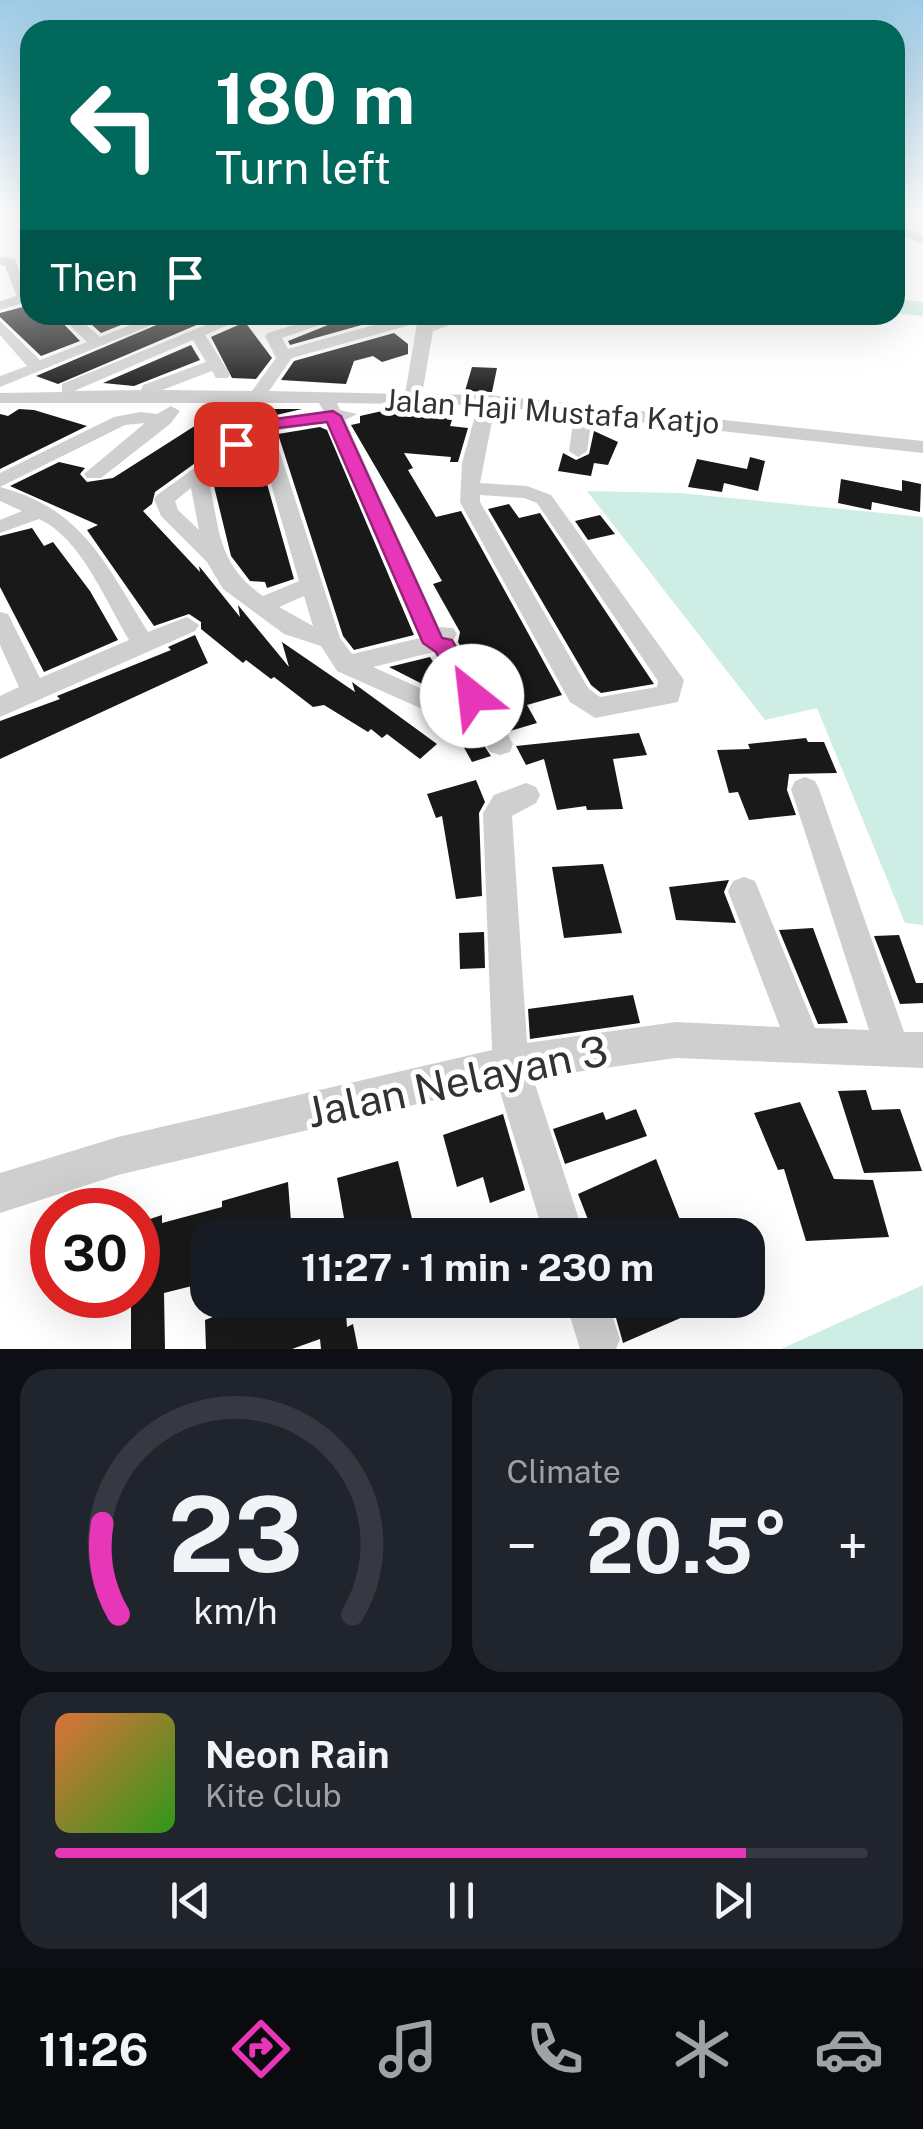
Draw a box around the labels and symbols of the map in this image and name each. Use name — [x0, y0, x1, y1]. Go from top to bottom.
street label: Jalan Haji Mustafa Katjo — [383, 381, 721, 441]
pin — [194, 402, 279, 487]
position arrow — [420, 644, 524, 748]
street label: Jalan Nelayan 3 — [302, 1025, 612, 1137]
speed limit sign: 30 — [30, 1188, 160, 1318]

